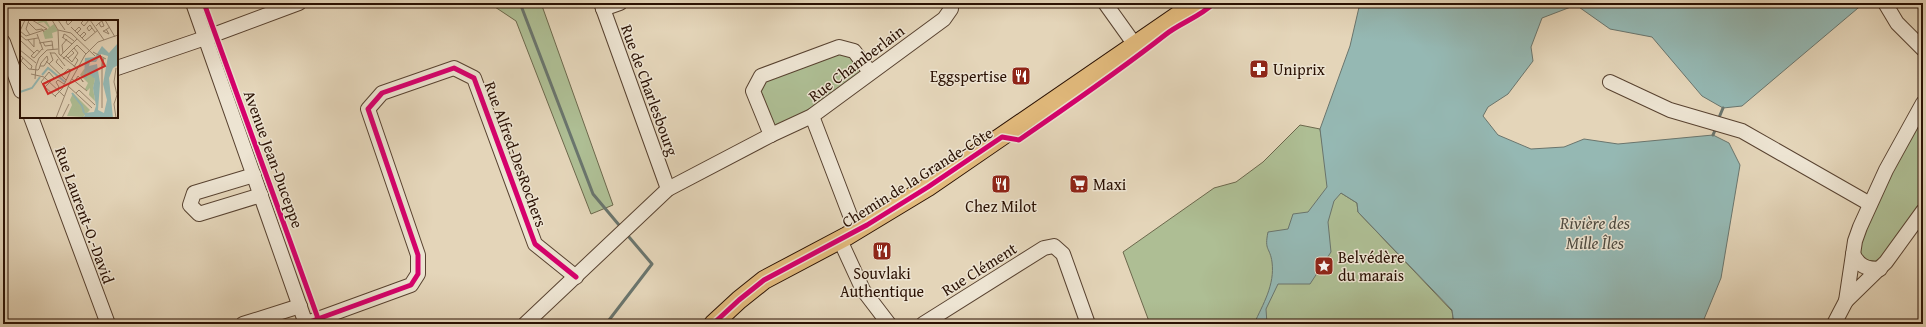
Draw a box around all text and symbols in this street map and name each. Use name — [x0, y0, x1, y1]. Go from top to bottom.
street label: Rue Chamberlain — [803, 19, 909, 107]
inset map — [20, 20, 118, 118]
street label: Rue de Charlesbourg — [615, 21, 685, 159]
place label: Uniprix — [1273, 57, 1326, 81]
pharmacy icon: Uniprix — [1248, 58, 1270, 80]
place label: Eggspertise — [930, 64, 1007, 88]
restaurant icon: Eggspertise — [1010, 65, 1032, 87]
street label: Rue Alfred-DesRochers — [478, 78, 554, 230]
street label: Avenue Jean-Duceppe — [238, 87, 310, 231]
street label: Chemin de la Grande-Côte — [837, 121, 997, 233]
street label: Rue Laurent-O.-David — [49, 143, 121, 287]
place label: Maxi — [1093, 172, 1127, 196]
restaurant icon: Chez Milot — [990, 173, 1012, 195]
supermarket icon: Maxi — [1068, 173, 1090, 195]
place label: Chez Milot — [965, 194, 1037, 218]
water label: Rivière des Mille Îles — [1559, 210, 1631, 255]
street label: Rue Clément — [937, 236, 1022, 302]
restaurant icon: Souvlaki Authentique — [871, 240, 893, 262]
place label: Belvédère du marais — [1338, 245, 1404, 287]
place icon: Belvédère du marais — [1313, 255, 1335, 277]
place label: Souvlaki Authentique — [840, 261, 924, 303]

